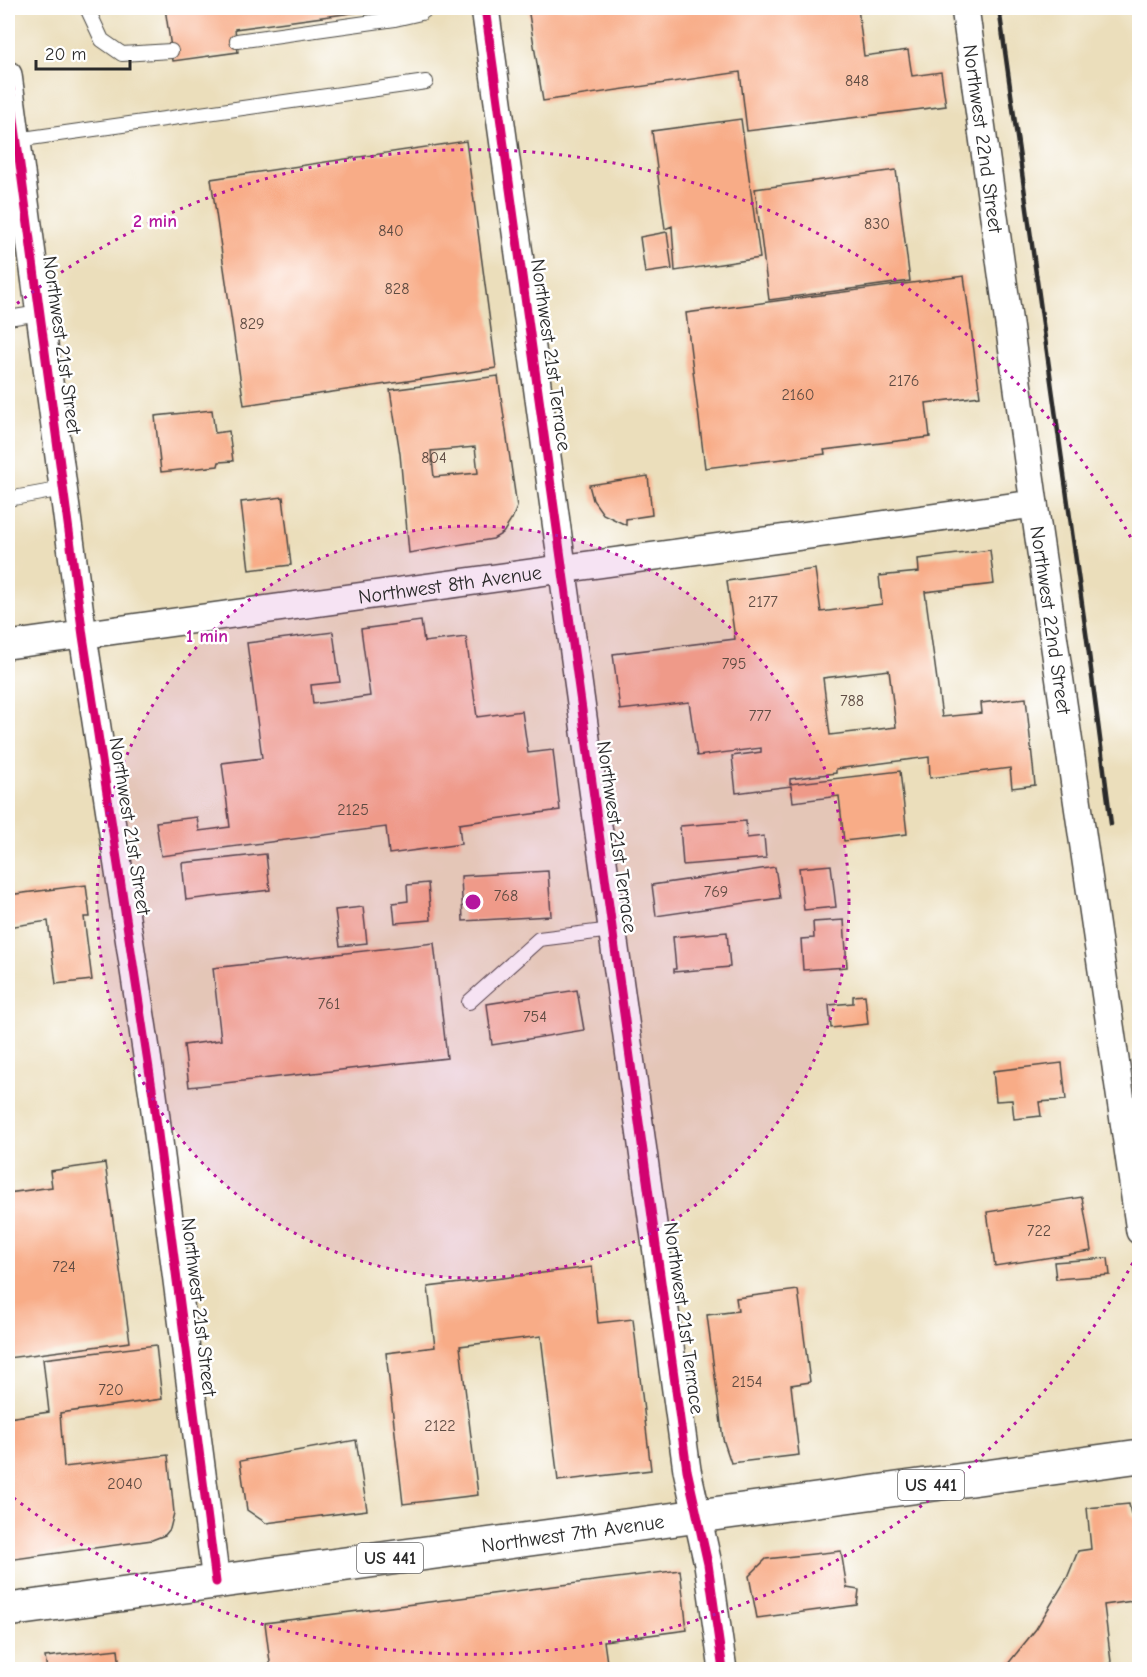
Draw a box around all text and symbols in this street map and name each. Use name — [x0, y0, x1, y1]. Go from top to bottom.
scale bar — [36, 33, 130, 71]
street label: Northwest 22nd Street — [959, 43, 1008, 236]
text: 20 m — [45, 44, 86, 65]
house number: 848 — [845, 72, 869, 90]
text: 2 min — [133, 211, 177, 232]
house number: 830 — [864, 215, 890, 233]
house number: 840 — [378, 222, 404, 240]
street label: Northwest 21st Street — [38, 254, 86, 437]
street label: Northwest 21st Terrace — [526, 257, 576, 453]
house number: 828 — [385, 280, 409, 298]
house number: 829 — [239, 315, 265, 333]
house number: 2176 — [889, 372, 919, 390]
house number: 2160 — [781, 386, 815, 404]
house number: 804 — [421, 449, 447, 467]
street label: Northwest 22nd Street — [1026, 524, 1076, 717]
street label: Northwest 8th Avenue — [357, 560, 543, 608]
house number: 2177 — [748, 593, 778, 611]
text: 1 min — [186, 626, 228, 647]
house number: 795 — [722, 655, 746, 673]
house number: 788 — [840, 692, 864, 710]
house number: 777 — [749, 707, 772, 725]
street label: Northwest 21st Street — [105, 735, 156, 918]
street label: Northwest 21st Terrace — [592, 739, 642, 935]
house number: 2125 — [337, 801, 369, 819]
house number: 769 — [704, 883, 728, 901]
house number: 768 — [494, 887, 518, 905]
centre of rings — [463, 892, 483, 912]
house number: 761 — [318, 995, 340, 1013]
house number: 754 — [523, 1008, 547, 1026]
street label: Northwest 21st Street — [177, 1216, 222, 1399]
street label: Northwest 21st Terrace — [659, 1220, 709, 1416]
house number: 722 — [1027, 1222, 1051, 1240]
house number: 724 — [52, 1258, 76, 1276]
house number: 2154 — [731, 1373, 763, 1391]
house number: 720 — [98, 1381, 124, 1399]
house number: 2122 — [424, 1417, 456, 1435]
road number: US 441 — [898, 1470, 964, 1500]
house number: 2040 — [107, 1475, 143, 1493]
street label: Northwest 7th Avenue — [480, 1509, 666, 1557]
road number: US 441 — [357, 1543, 423, 1573]

